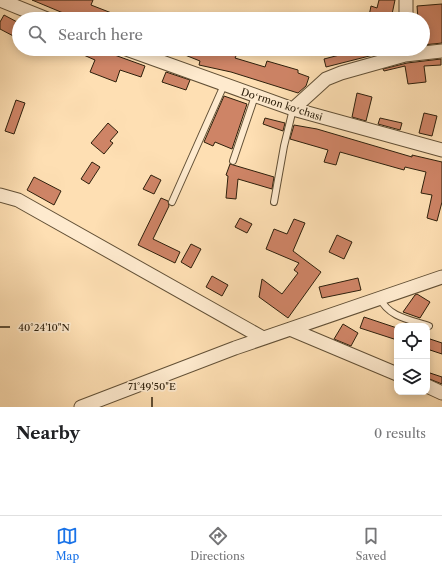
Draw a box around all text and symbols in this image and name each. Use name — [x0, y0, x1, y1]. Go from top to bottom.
search box — [12, 12, 430, 56]
icon: search — [26, 23, 48, 45]
text: Search here — [58, 25, 143, 44]
street label: Doʻrmon koʻchasi — [239, 85, 324, 124]
text: 40°24'10"N — [18, 321, 70, 334]
map controls — [394, 323, 430, 395]
button: locate — [394, 323, 430, 359]
button: layers — [394, 359, 430, 395]
text: 71°49'50"E — [128, 380, 176, 393]
text: Nearby — [16, 423, 80, 443]
text: 0 results — [374, 425, 426, 441]
tab: Map — [56, 525, 79, 563]
tab: Directions — [190, 525, 245, 563]
tab: Saved — [356, 525, 386, 563]

